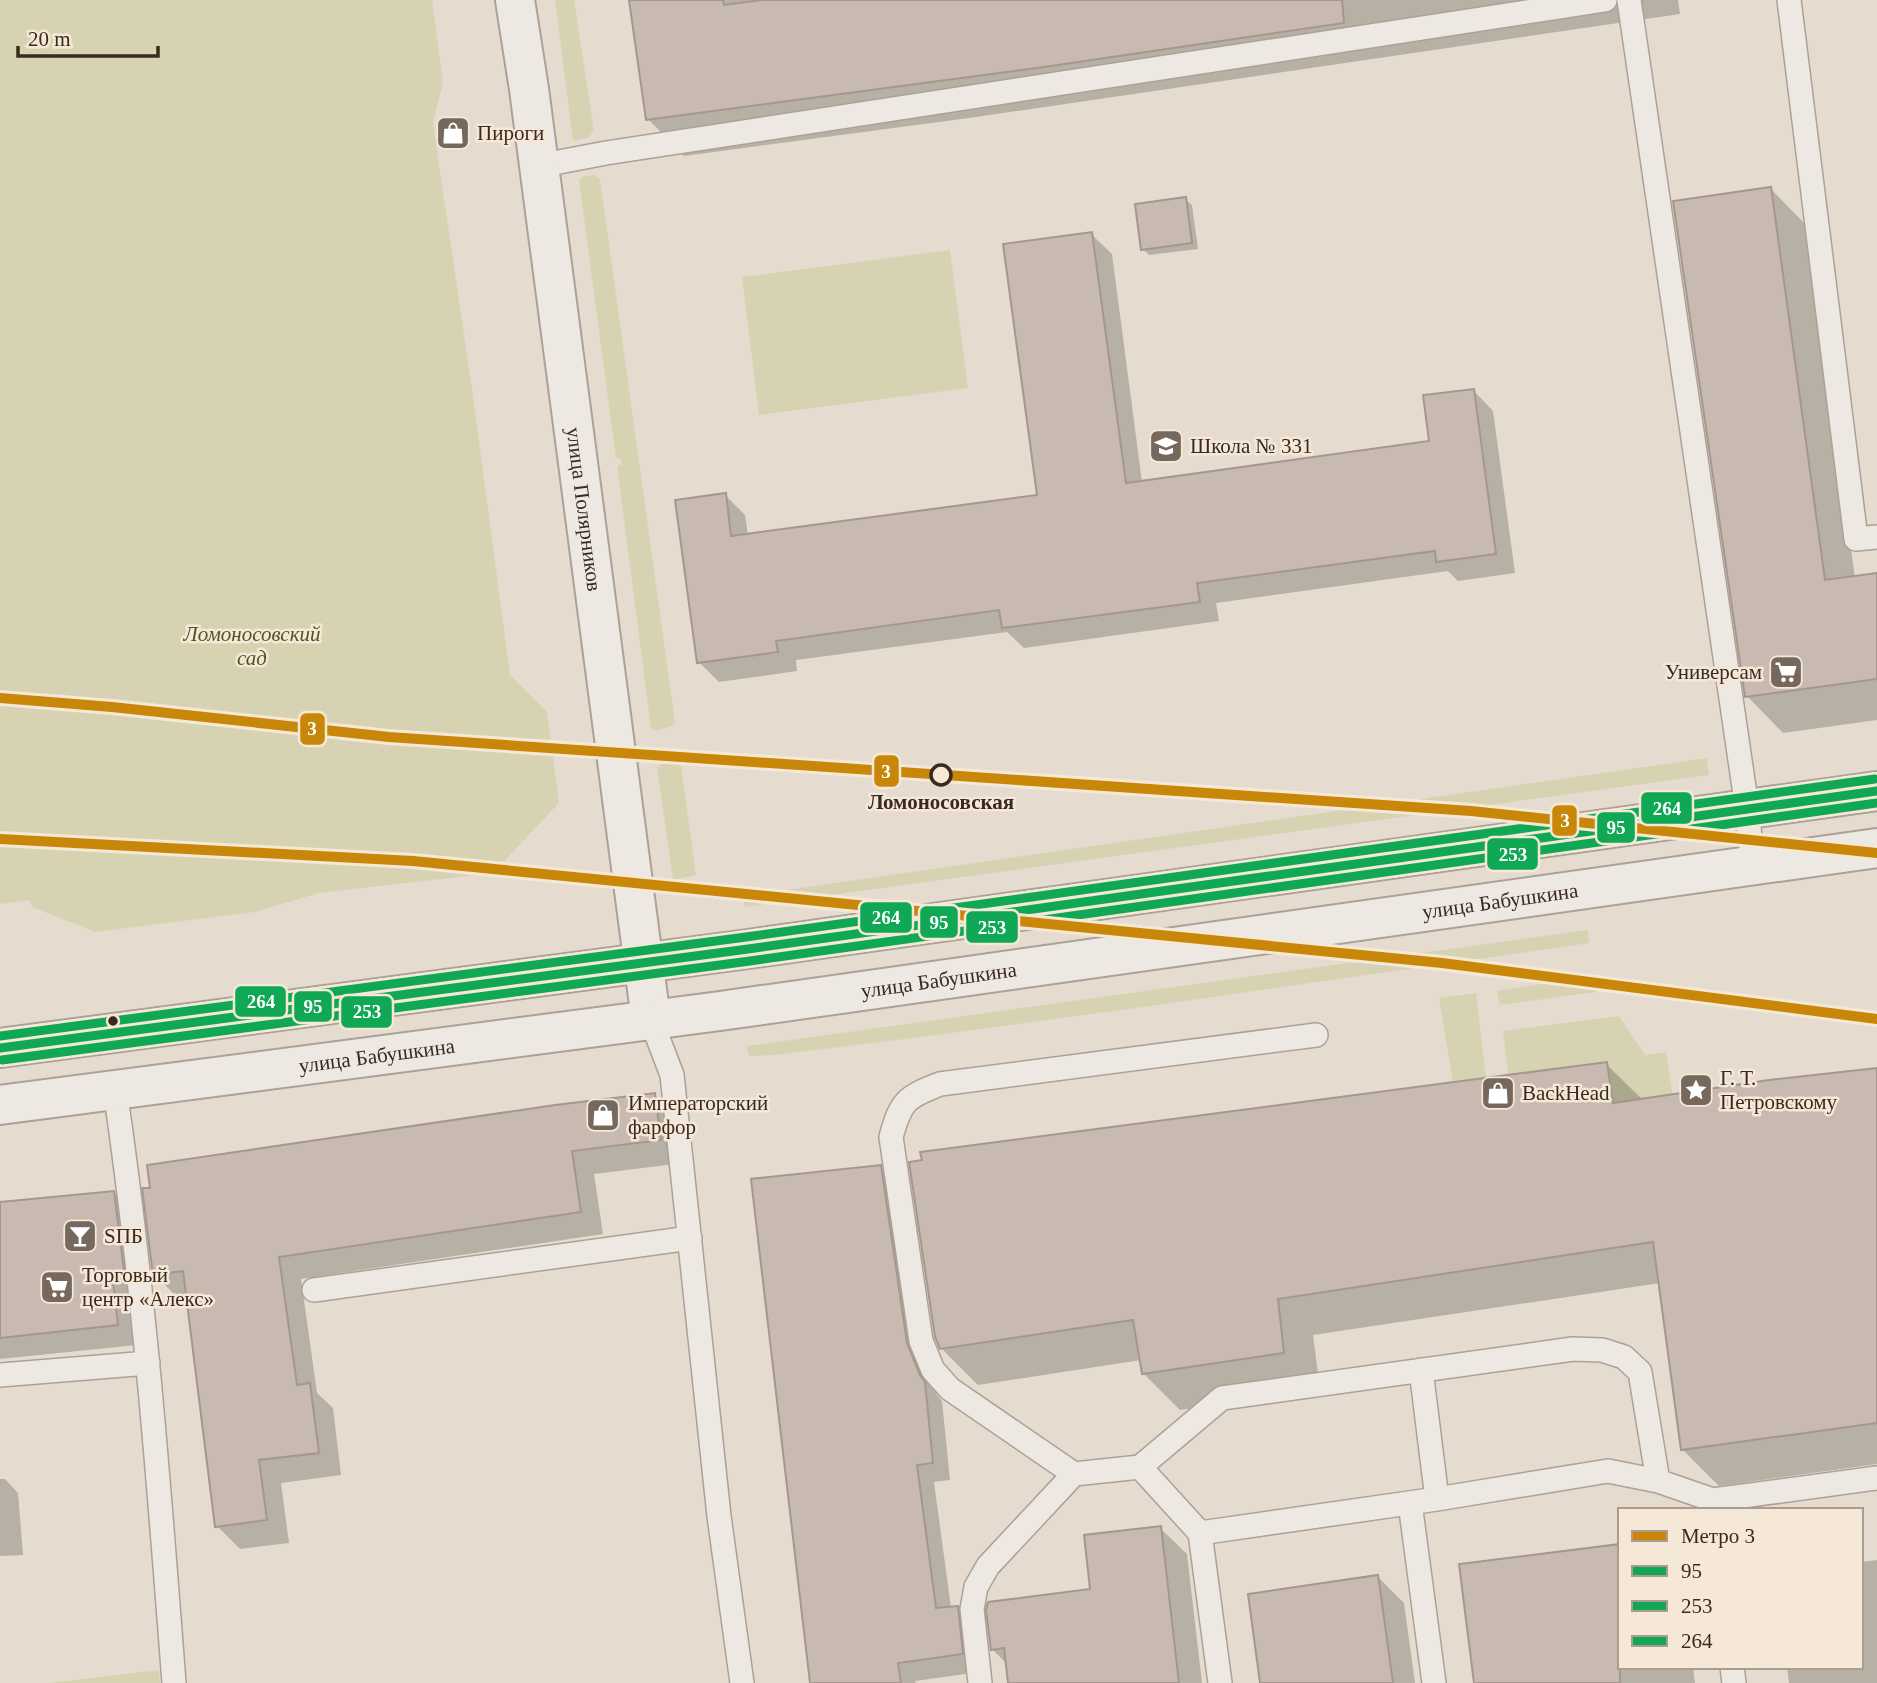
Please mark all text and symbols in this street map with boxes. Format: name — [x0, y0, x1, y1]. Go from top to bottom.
scale bar — [18, 14, 158, 58]
text: 20 m — [28, 27, 71, 51]
shop icon: Пироги — [434, 114, 472, 152]
place label: Пироги — [477, 121, 544, 145]
street label: улица Полярников — [561, 426, 607, 593]
school or university icon: Школа № 331 — [1147, 427, 1185, 465]
place label: Школа № 331 — [1190, 434, 1312, 458]
park label: Ломоносовский сад — [182, 622, 321, 670]
supermarket icon: Универсам — [1767, 653, 1805, 691]
place label: Универсам — [1665, 660, 1762, 684]
line badge: 3 — [299, 712, 326, 746]
text: 3 — [307, 718, 317, 739]
line badge: 3 — [873, 754, 900, 788]
text: 3 — [881, 761, 891, 782]
marker: Ломоносовская — [930, 764, 952, 786]
place label: Ломоносовская — [868, 790, 1014, 814]
line badge: 264 — [1640, 791, 1693, 825]
text: 264 — [1653, 798, 1682, 819]
line badge: 3 — [1551, 804, 1578, 837]
text: 3 — [1560, 810, 1570, 831]
line badge: 95 — [1596, 811, 1636, 844]
text: 95 — [1607, 817, 1626, 838]
line badge: 253 — [1486, 837, 1539, 871]
text: 253 — [1499, 844, 1527, 865]
street label: улица Бабушкина — [1421, 878, 1580, 924]
line badge: 264 — [859, 901, 913, 934]
line badge: 95 — [919, 905, 959, 939]
text: 264 — [872, 907, 901, 928]
line badge: 253 — [965, 910, 1019, 944]
text: 95 — [930, 912, 949, 933]
text: 253 — [978, 917, 1006, 938]
street label: улица Бабушкина — [859, 957, 1019, 1003]
line badge: 264 — [234, 985, 287, 1018]
line badge: 95 — [293, 990, 333, 1023]
text: 264 — [247, 991, 276, 1012]
line badge: 253 — [340, 995, 393, 1029]
text: 95 — [304, 996, 323, 1017]
text: 253 — [353, 1001, 381, 1022]
unlabelled marker — [106, 1014, 120, 1028]
street label: улица Бабушкина — [297, 1034, 457, 1078]
place label: Г. Т. Петровскому — [1720, 1066, 1838, 1114]
place icon: Г. Т. Петровскому — [1677, 1071, 1715, 1109]
shop icon: BackHead — [1479, 1074, 1517, 1112]
place label: BackHead — [1522, 1081, 1610, 1105]
place label: Императорский фарфор — [628, 1091, 768, 1139]
shop icon: Императорский фарфор — [584, 1096, 622, 1134]
bar icon: SПБ — [61, 1217, 99, 1255]
place label: SПБ — [104, 1224, 143, 1248]
place label: Торговый центр «Алекс» — [82, 1263, 214, 1311]
supermarket icon: Торговый центр «Алекс» — [38, 1268, 76, 1306]
legend — [1618, 1508, 1863, 1669]
text: Метро 3 — [1681, 1524, 1755, 1548]
text: 95 — [1681, 1559, 1702, 1583]
text: 253 — [1681, 1594, 1713, 1618]
text: 264 — [1681, 1629, 1713, 1653]

